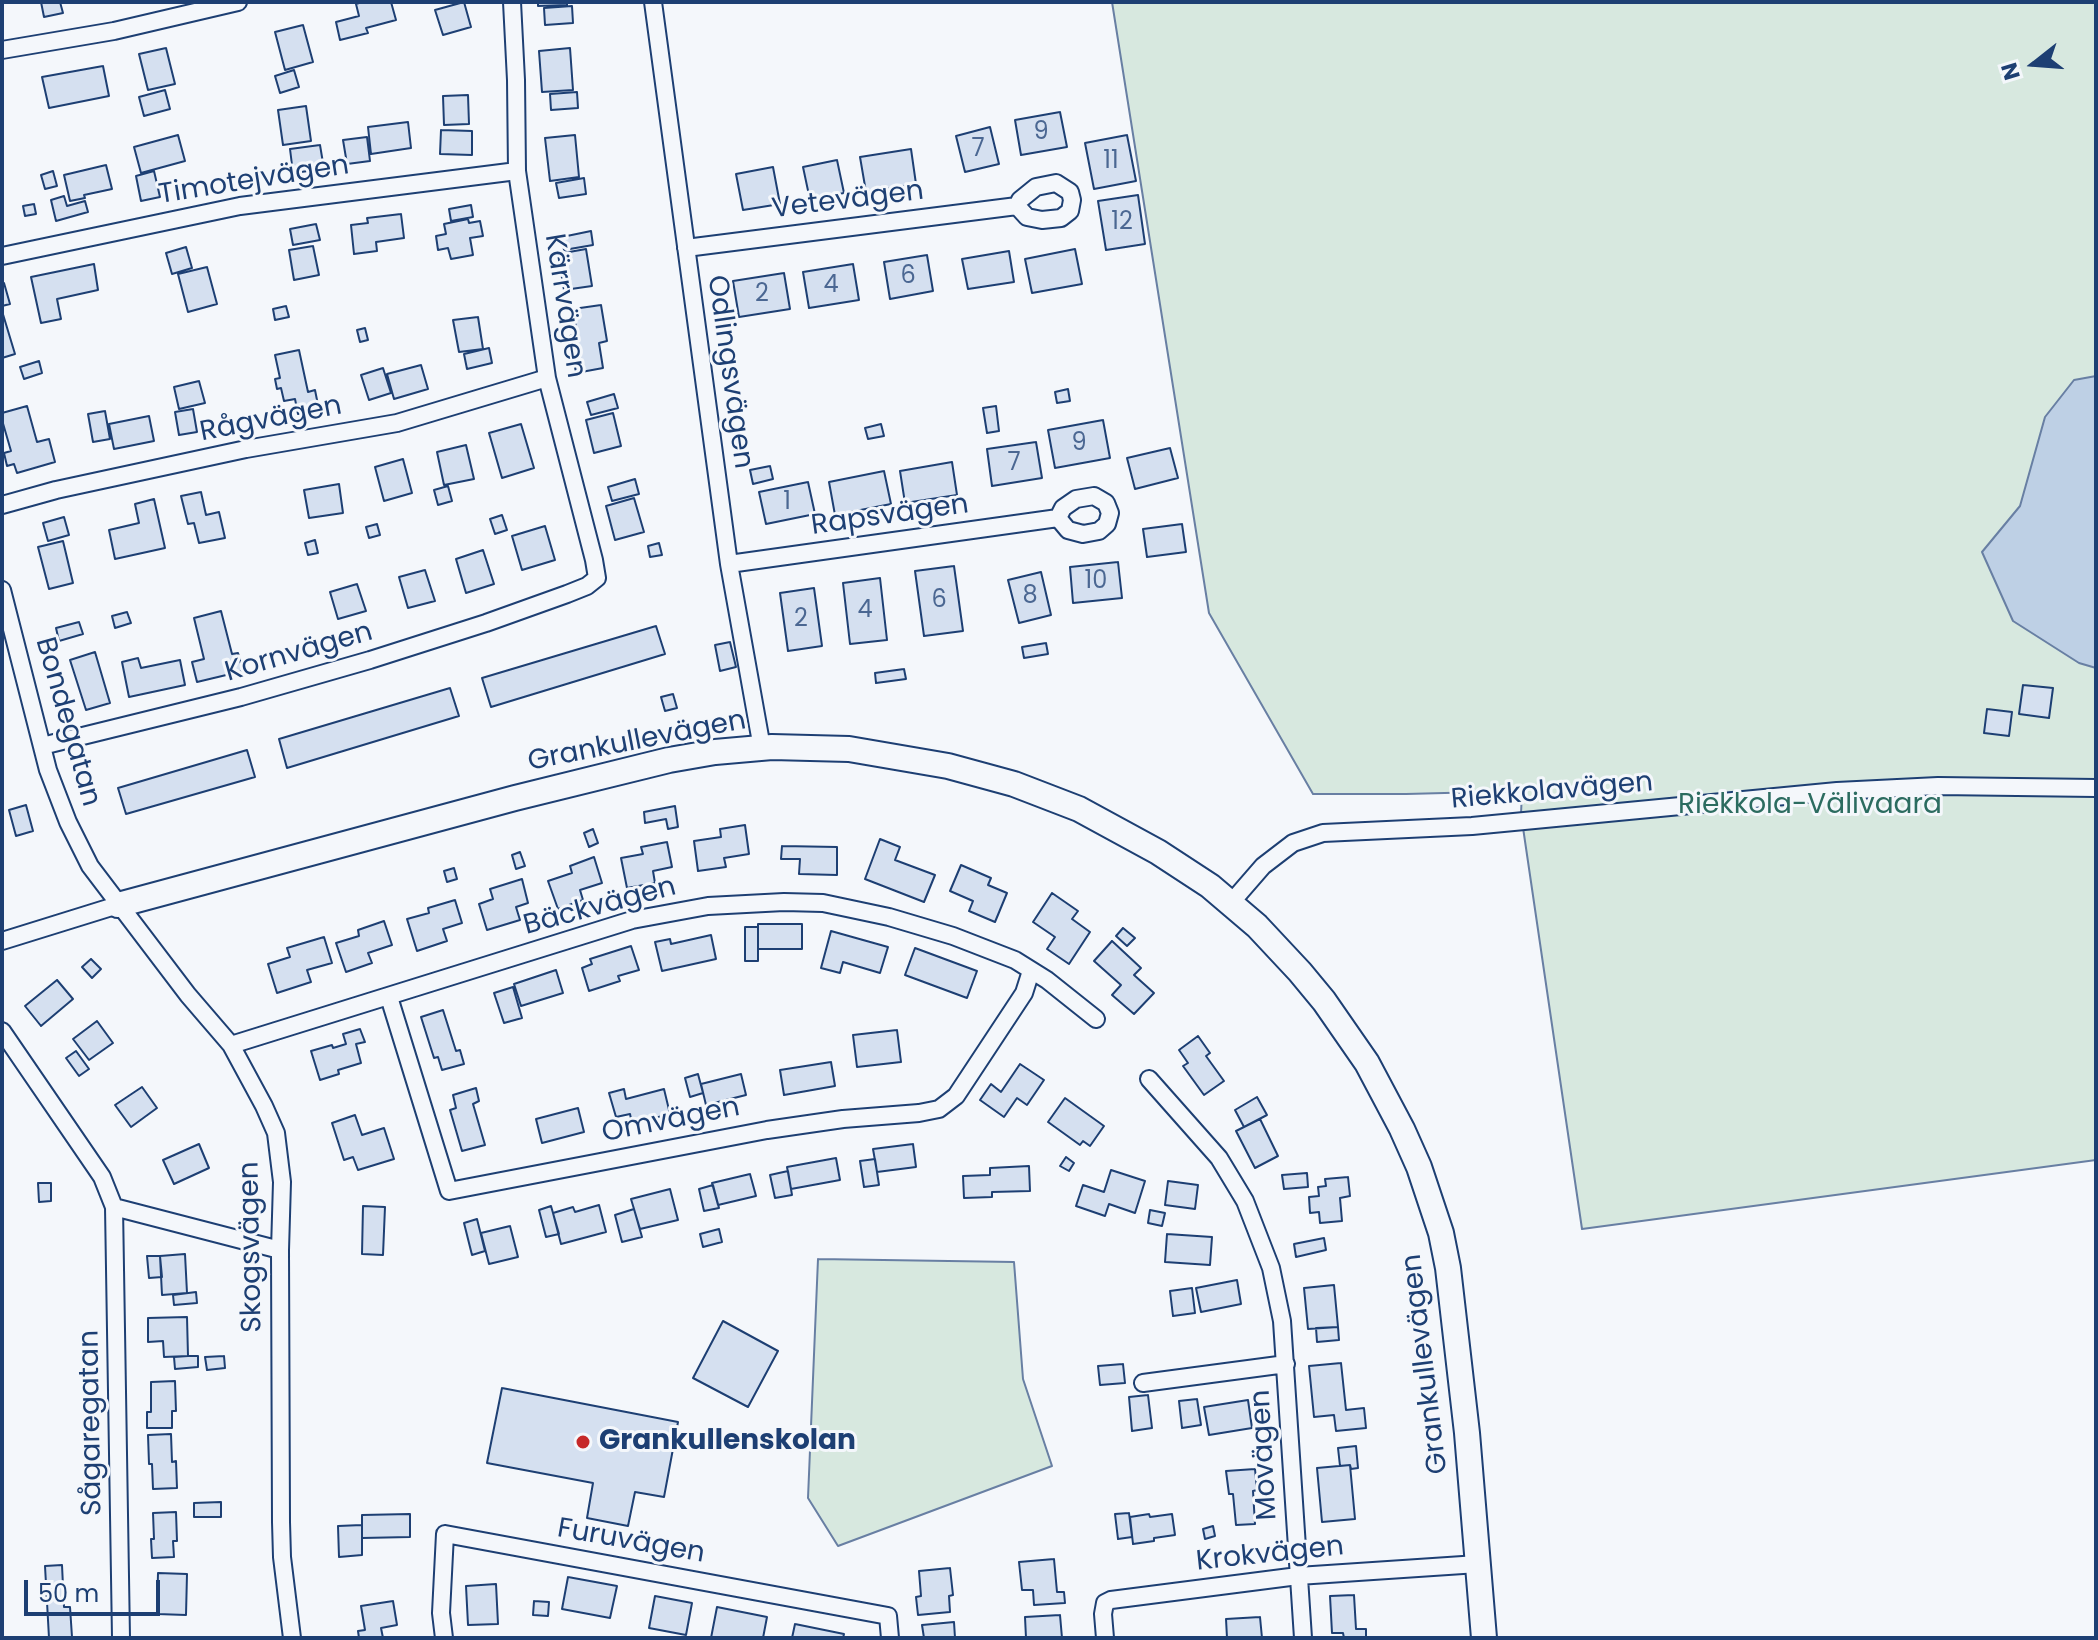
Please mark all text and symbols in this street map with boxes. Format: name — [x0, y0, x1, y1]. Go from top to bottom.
north arrow — [1994, 24, 2074, 104]
text: N — [1993, 59, 2028, 84]
house number: 9 — [1033, 119, 1049, 147]
house number: 7 — [971, 136, 985, 164]
house number: 11 — [1103, 148, 1119, 176]
street label: Timotejvägen — [156, 149, 352, 213]
street label: Vetevägen — [770, 175, 926, 227]
house number: 12 — [1111, 209, 1133, 237]
street label: Kärrvägen — [536, 232, 592, 380]
house number: 6 — [900, 263, 916, 291]
house number: 4 — [823, 272, 839, 300]
street label: Odlingsvägen — [699, 273, 759, 471]
house number: 2 — [755, 281, 769, 309]
street label: Rågvägen — [197, 390, 345, 450]
house number: 9 — [1071, 430, 1087, 458]
house number: 7 — [1007, 450, 1021, 478]
street label: Rapsvägen — [809, 488, 971, 544]
house number: 1 — [783, 489, 791, 517]
house number: 10 — [1085, 568, 1107, 596]
house number: 8 — [1022, 583, 1038, 611]
house number: 6 — [931, 587, 947, 615]
house number: 4 — [857, 597, 873, 625]
house number: 2 — [794, 606, 808, 634]
street label: Kornvägen — [221, 616, 377, 690]
street label: Bondegatan — [27, 634, 107, 810]
street label: Grankullevägen — [525, 704, 749, 780]
street label: Riekkolavägen — [1450, 766, 1654, 818]
park label: Riekkola-Välivaara — [1678, 789, 1942, 823]
street label: Bäckvägen — [520, 871, 680, 943]
street label: Omvägen — [599, 1091, 743, 1151]
street label: Skogsvägen — [234, 1161, 270, 1333]
street label: Grankullevägen — [1396, 1252, 1456, 1476]
street label: Sågaregatan — [74, 1330, 110, 1516]
street label: Movägen — [1245, 1389, 1285, 1521]
place label: Grankullenskolan — [599, 1425, 856, 1459]
marker: Grankullenskolan — [574, 1433, 592, 1451]
street label: Furuvägen — [555, 1512, 707, 1572]
street label: Krokvägen — [1194, 1531, 1346, 1579]
scale bar — [28, 1564, 164, 1614]
text: 50 m — [38, 1577, 99, 1610]

